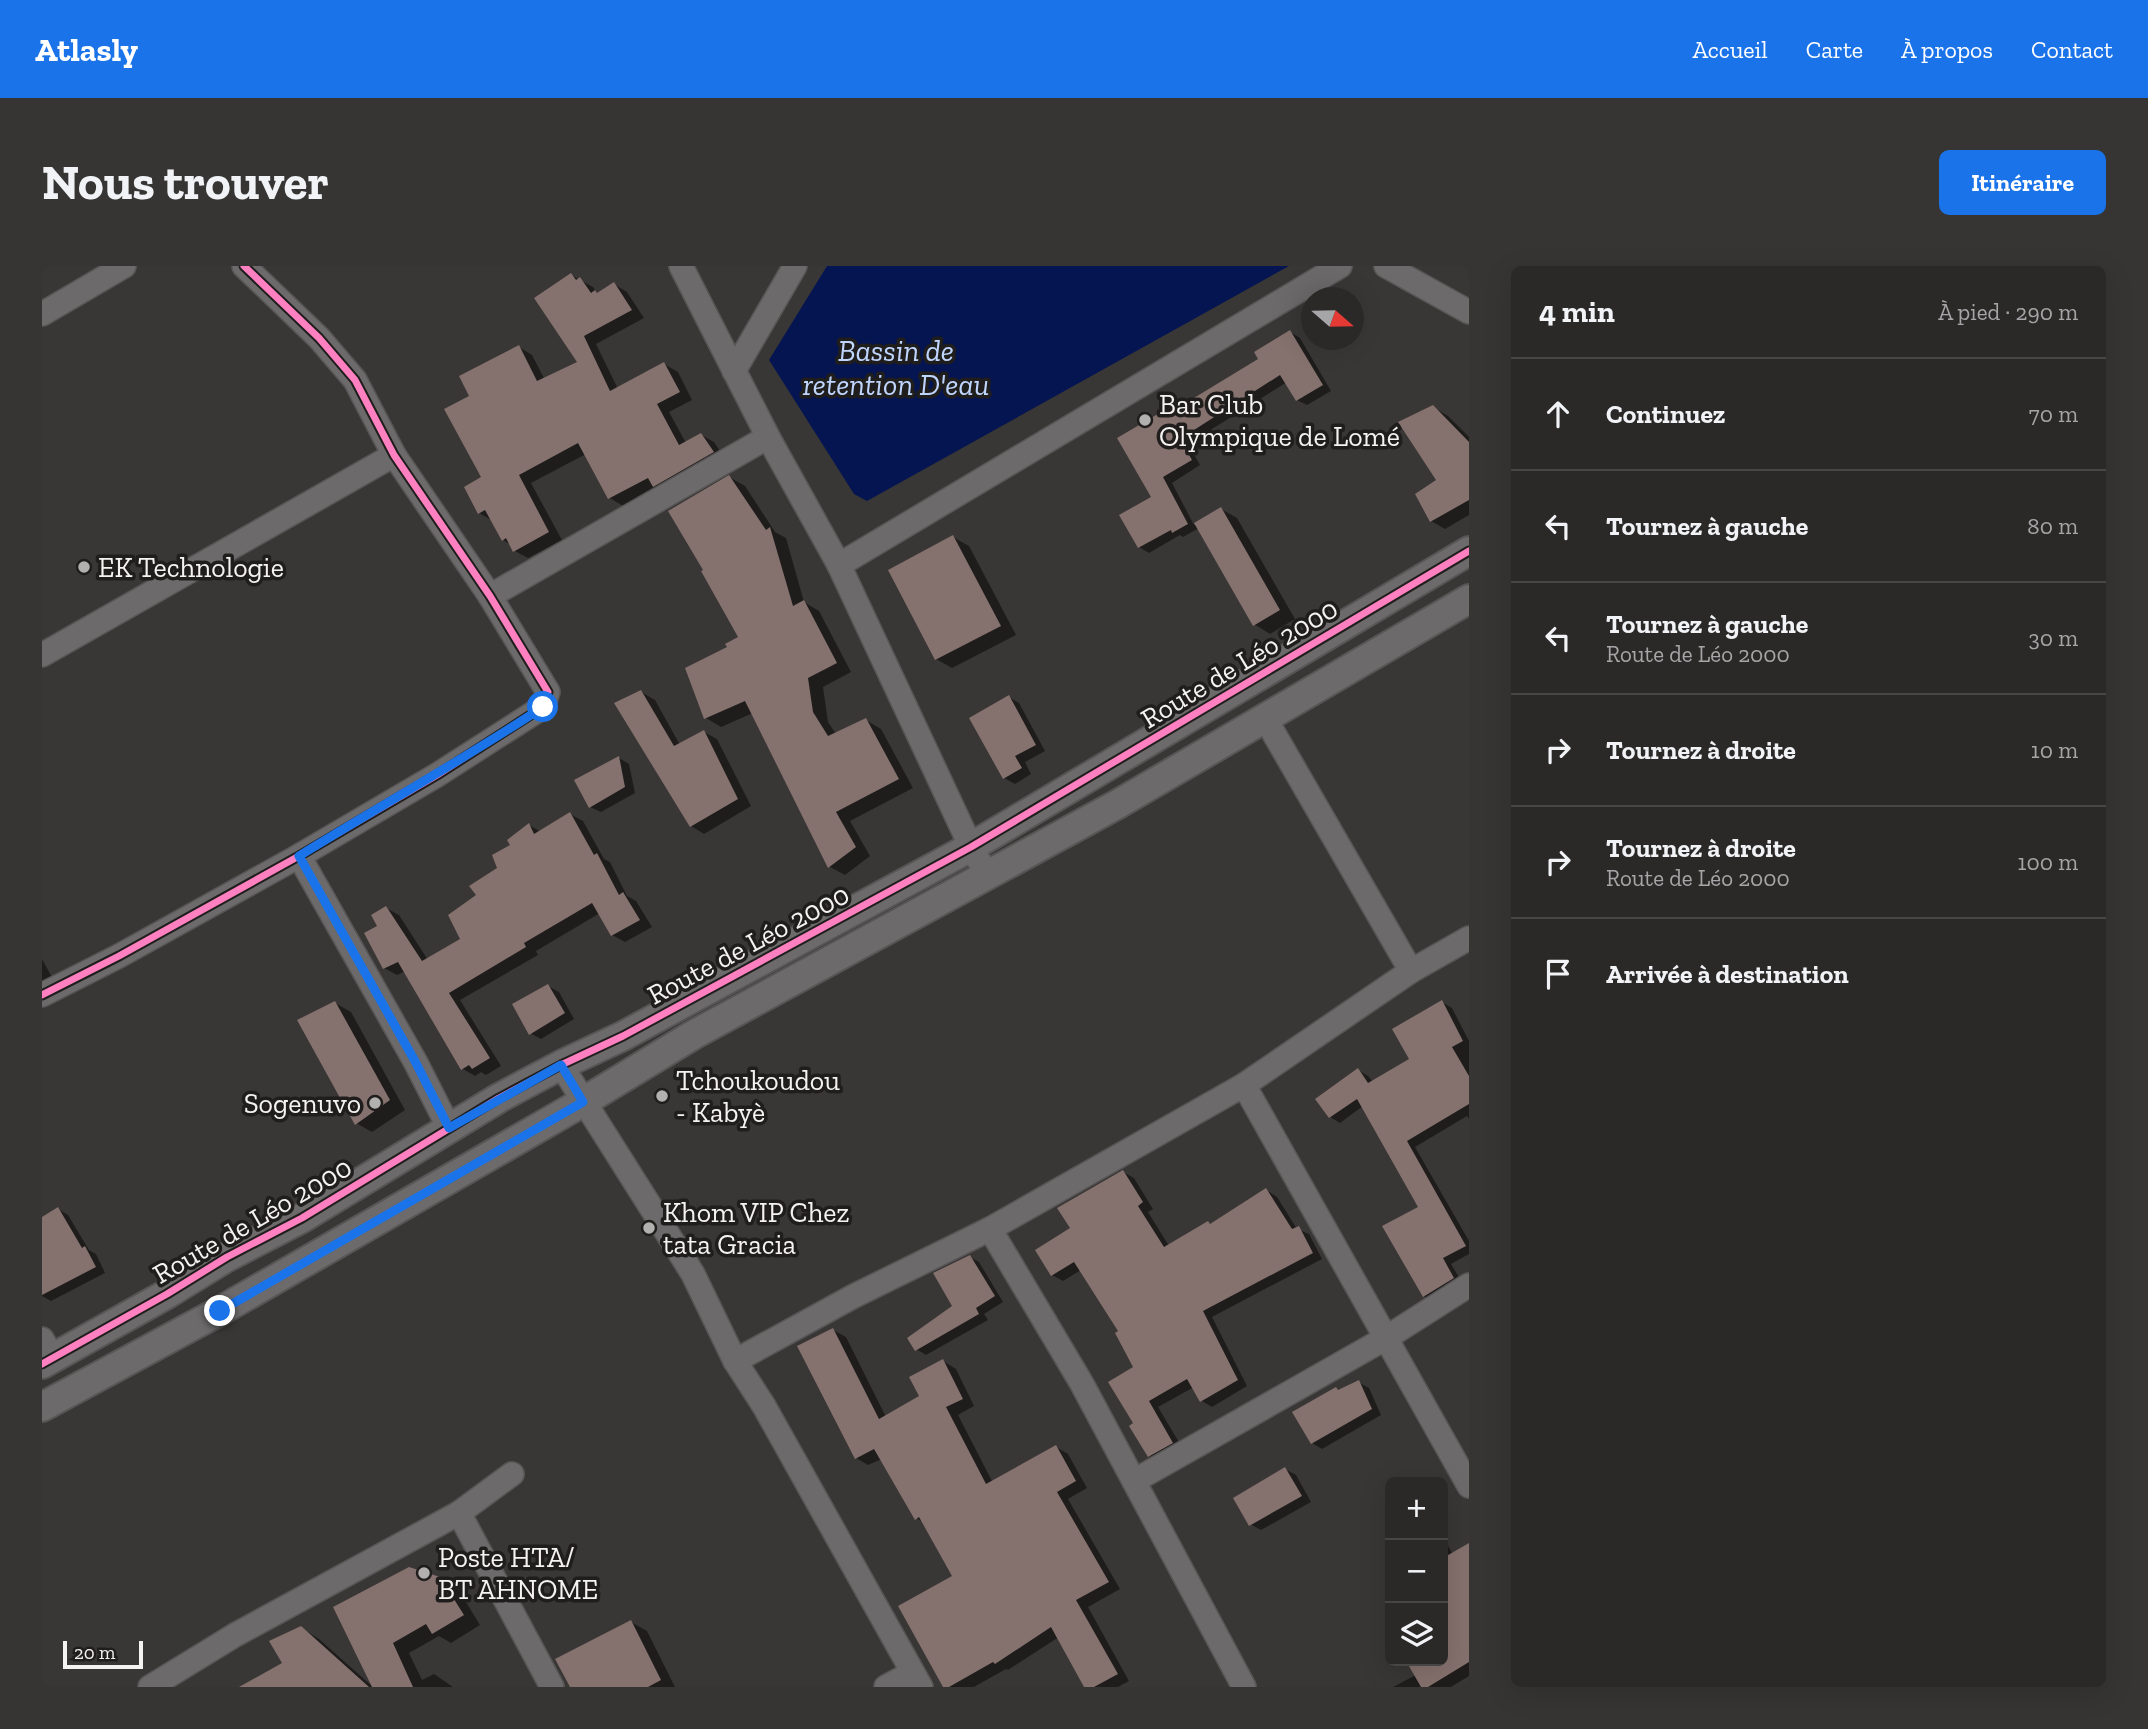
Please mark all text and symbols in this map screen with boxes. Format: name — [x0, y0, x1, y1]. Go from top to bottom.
text: Atlasly — [35, 30, 138, 69]
text: Accueil — [1692, 35, 1768, 64]
text: Carte — [1806, 35, 1863, 64]
text: À propos — [1901, 35, 1993, 64]
text: Contact — [2031, 35, 2113, 64]
button: Itinéraire — [1939, 150, 2106, 215]
text: Nous trouver — [42, 153, 329, 212]
north arrow — [1301, 287, 1364, 350]
text: 4 min — [1539, 294, 1615, 330]
text: À pied · 290 m — [1938, 298, 2078, 326]
water label: Bassin de retention D'eau — [802, 333, 989, 403]
place label: Bar Club Olympique de Lomé — [1159, 388, 1400, 453]
icon: ahead — [1539, 395, 1577, 433]
text: Continuez — [1606, 398, 1725, 430]
text: 70 m — [2029, 400, 2078, 428]
marker: Bar Club Olympique de Lomé — [1137, 412, 1153, 428]
icon: left — [1539, 507, 1577, 545]
text: Tournez à gauche — [1606, 510, 1808, 542]
text: 80 m — [2027, 512, 2078, 540]
place label: EK Technologie — [98, 551, 284, 584]
marker: EK Technologie — [76, 559, 92, 575]
street label: Route de Léo 2000 — [1135, 592, 1344, 735]
text: Tournez à gauche — [1606, 608, 1808, 640]
icon: left — [1539, 619, 1577, 657]
text: 30 m — [2028, 624, 2078, 652]
text: Route de Léo 2000 — [1606, 640, 1790, 668]
route start — [527, 691, 558, 722]
icon: right — [1539, 731, 1577, 769]
text: Tournez à droite — [1606, 734, 1796, 766]
text: 10 m — [2031, 736, 2078, 764]
text: Tournez à droite — [1606, 832, 1796, 864]
icon: right — [1539, 843, 1577, 881]
text: 100 m — [2018, 848, 2078, 876]
text: Route de Léo 2000 — [1606, 864, 1790, 892]
street label: Route de Léo 2000 — [642, 877, 855, 1012]
icon: arrive — [1539, 955, 1577, 993]
text: Arrivée à destination — [1606, 958, 1849, 990]
place label: Tchoukoudou - Kabyè — [676, 1064, 840, 1129]
place label: Sogenuvo — [244, 1087, 361, 1120]
marker: Tchoukoudou - Kabyè — [654, 1088, 670, 1104]
marker: Sogenuvo — [367, 1095, 383, 1111]
street label: Route de Léo 2000 — [147, 1150, 357, 1291]
place label: Khom VIP Chez tata Gracia — [663, 1196, 849, 1261]
marker: Khom VIP Chez tata Gracia — [641, 1220, 657, 1236]
route end — [204, 1295, 235, 1326]
map controls — [1385, 1477, 1448, 1666]
button: + — [1385, 1477, 1448, 1540]
button: − — [1385, 1540, 1448, 1603]
place label: Poste HTA/ BT AHNOME — [438, 1541, 598, 1606]
marker: Poste HTA/ BT AHNOME — [416, 1565, 432, 1581]
button: layers — [1385, 1603, 1448, 1666]
scale bar — [63, 1638, 144, 1670]
text: 20 m — [74, 1641, 115, 1664]

